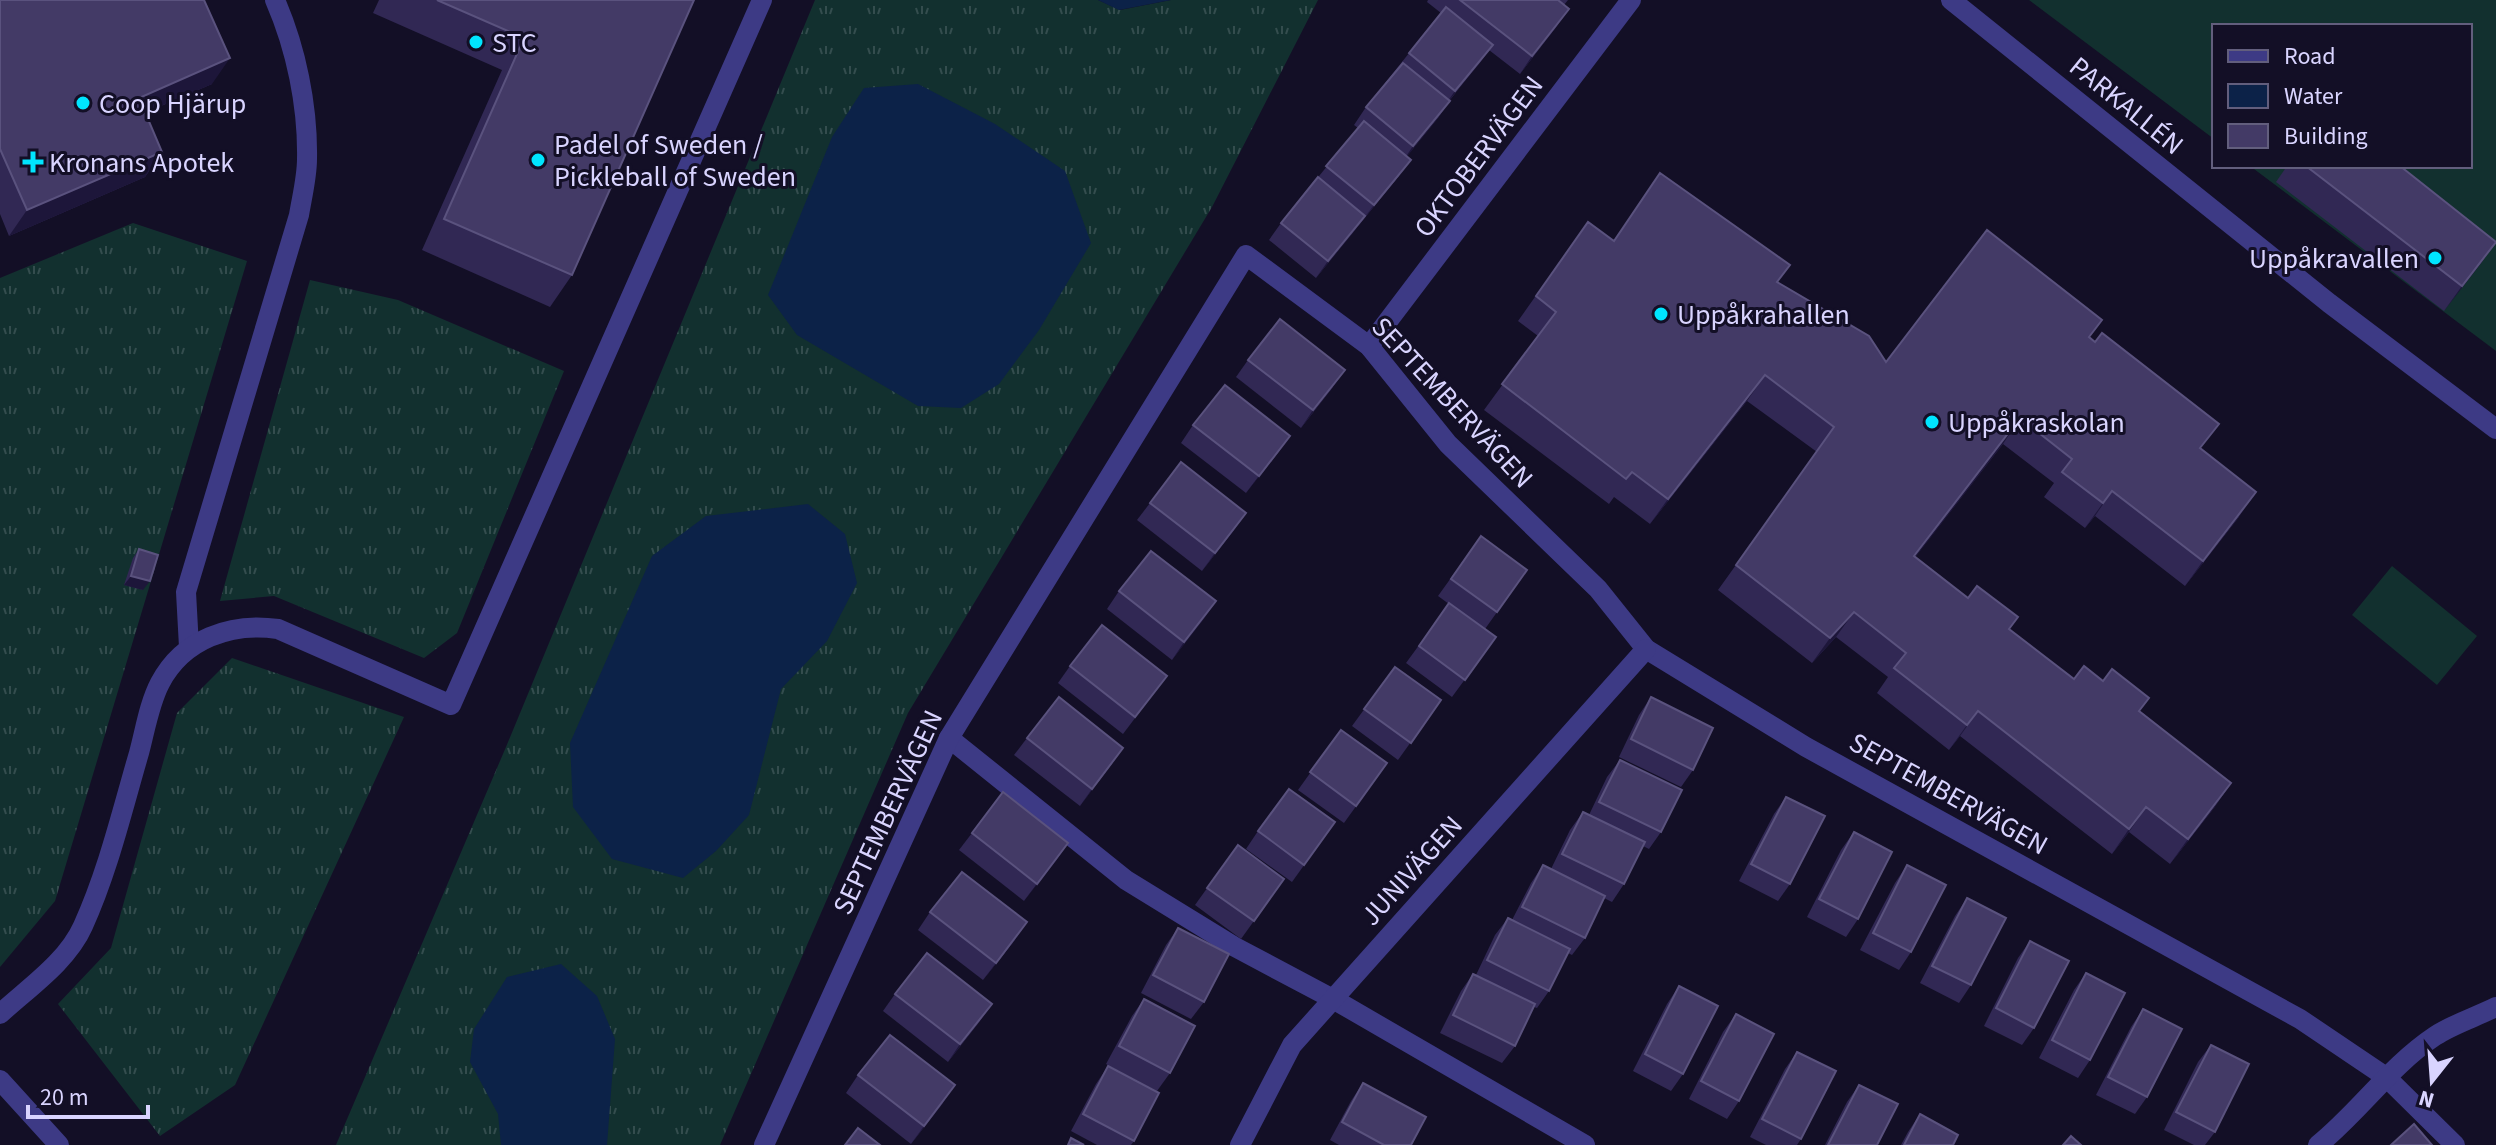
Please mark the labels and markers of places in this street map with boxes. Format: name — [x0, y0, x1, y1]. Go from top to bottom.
place label: STC — [492, 23, 537, 63]
marker: STC — [467, 33, 485, 51]
place label: Coop Hjärup — [99, 84, 246, 124]
marker: Coop Hjärup — [74, 94, 92, 112]
place label: Padel of Sweden / Pickleball of Sweden — [554, 125, 796, 197]
place label: Kronans Apotek — [49, 143, 234, 183]
marker: Padel of Sweden / Pickleball of Sweden — [529, 151, 547, 169]
marker: Kronans Apotek — [24, 153, 42, 171]
place label: Uppåkravallen — [2249, 239, 2419, 279]
marker: Uppåkravallen — [2426, 249, 2444, 267]
place label: Uppåkrahallen — [1677, 295, 1850, 335]
marker: Uppåkrahallen — [1652, 305, 1670, 323]
place label: Uppåkraskolan — [1948, 403, 2125, 443]
marker: Uppåkraskolan — [1923, 413, 1941, 431]

